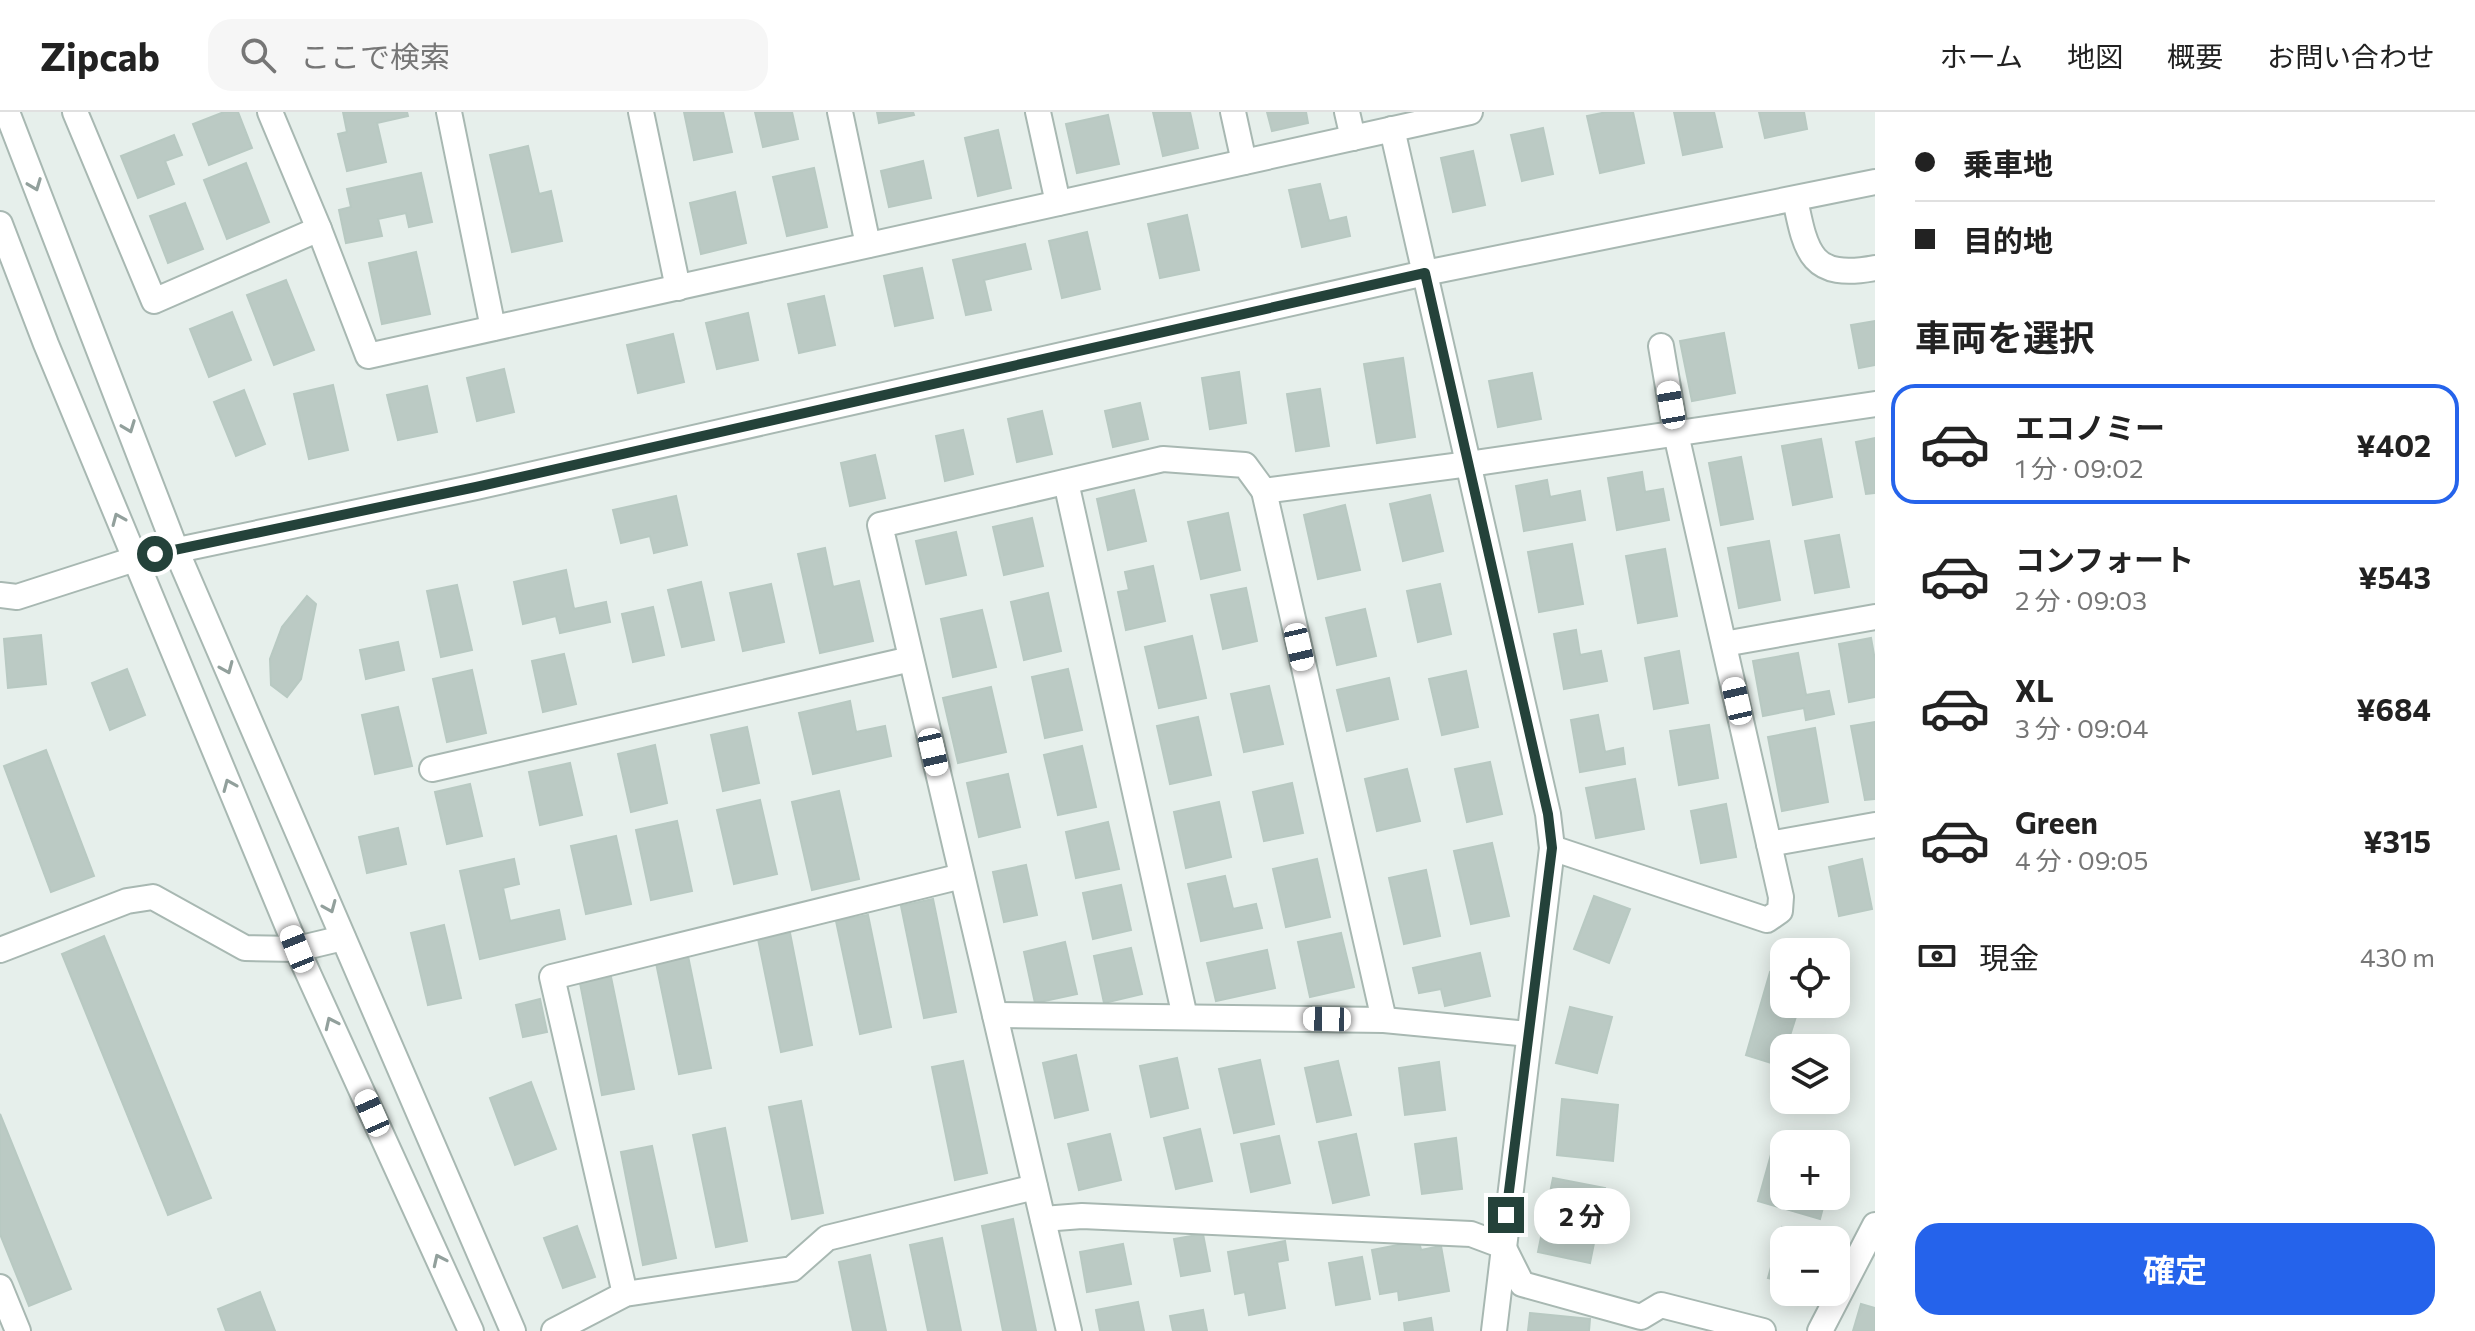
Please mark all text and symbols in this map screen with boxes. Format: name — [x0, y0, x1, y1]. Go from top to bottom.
search box — [208, 19, 768, 91]
text: Zipcab — [40, 32, 160, 79]
icon: search — [236, 33, 280, 77]
text: ここで検索 — [300, 37, 450, 74]
text: ホーム — [1940, 39, 2023, 73]
text: 地図 — [2067, 39, 2123, 73]
text: 概要 — [2167, 39, 2223, 73]
text: お問い合わせ — [2267, 39, 2435, 73]
text: 乗車地 — [1963, 144, 2053, 181]
one-way arrow — [25, 177, 42, 191]
text: 目的地 — [1963, 221, 2053, 258]
text: 車両を選択 — [1915, 314, 2095, 358]
car — [1655, 379, 1687, 431]
icon: car — [1919, 408, 1991, 480]
text: エコノミー — [2015, 408, 2165, 445]
one-way arrow — [119, 419, 136, 433]
text: ¥402 — [2356, 426, 2431, 463]
text: 1 分 · 09:02 — [2015, 452, 2143, 483]
one-way arrow — [111, 513, 128, 527]
route start — [137, 536, 173, 572]
icon: car — [1919, 540, 1991, 612]
text: コンフォート — [2015, 540, 2194, 577]
text: ¥543 — [2358, 558, 2431, 595]
text: 2 分 · 09:03 — [2015, 584, 2147, 615]
car — [1282, 621, 1316, 673]
one-way arrow — [217, 660, 233, 674]
text: XL — [2015, 671, 2054, 708]
icon: car — [1919, 672, 1991, 744]
car — [1720, 675, 1754, 727]
text: ¥684 — [2356, 690, 2431, 727]
text: 3 分 · 09:04 — [2015, 712, 2148, 743]
car — [916, 726, 950, 778]
one-way arrow — [222, 778, 238, 793]
text: Green — [2015, 803, 2098, 840]
icon: car — [1919, 804, 1991, 876]
text: ¥315 — [2363, 822, 2431, 859]
text: 4 分 · 09:05 — [2015, 844, 2148, 875]
one-way arrow — [320, 899, 336, 913]
car — [277, 922, 317, 976]
icon: cash — [1915, 934, 1959, 978]
map controls — [1770, 938, 1850, 1306]
button: locate — [1770, 938, 1850, 1018]
text: 現金 — [1979, 938, 2039, 975]
text: 430 m — [2360, 941, 2435, 972]
car — [1303, 1007, 1351, 1031]
one-way arrow — [325, 1017, 341, 1032]
button: layers — [1770, 1034, 1850, 1114]
car — [351, 1086, 393, 1140]
button: + — [1770, 1130, 1850, 1210]
callout: 2 分 — [1534, 1187, 1630, 1243]
route end — [1488, 1197, 1524, 1233]
text: 2 分 — [1559, 1200, 1605, 1231]
button: 確定 — [1915, 1223, 2435, 1315]
button: − — [1770, 1226, 1850, 1306]
one-way arrow — [433, 1254, 449, 1268]

